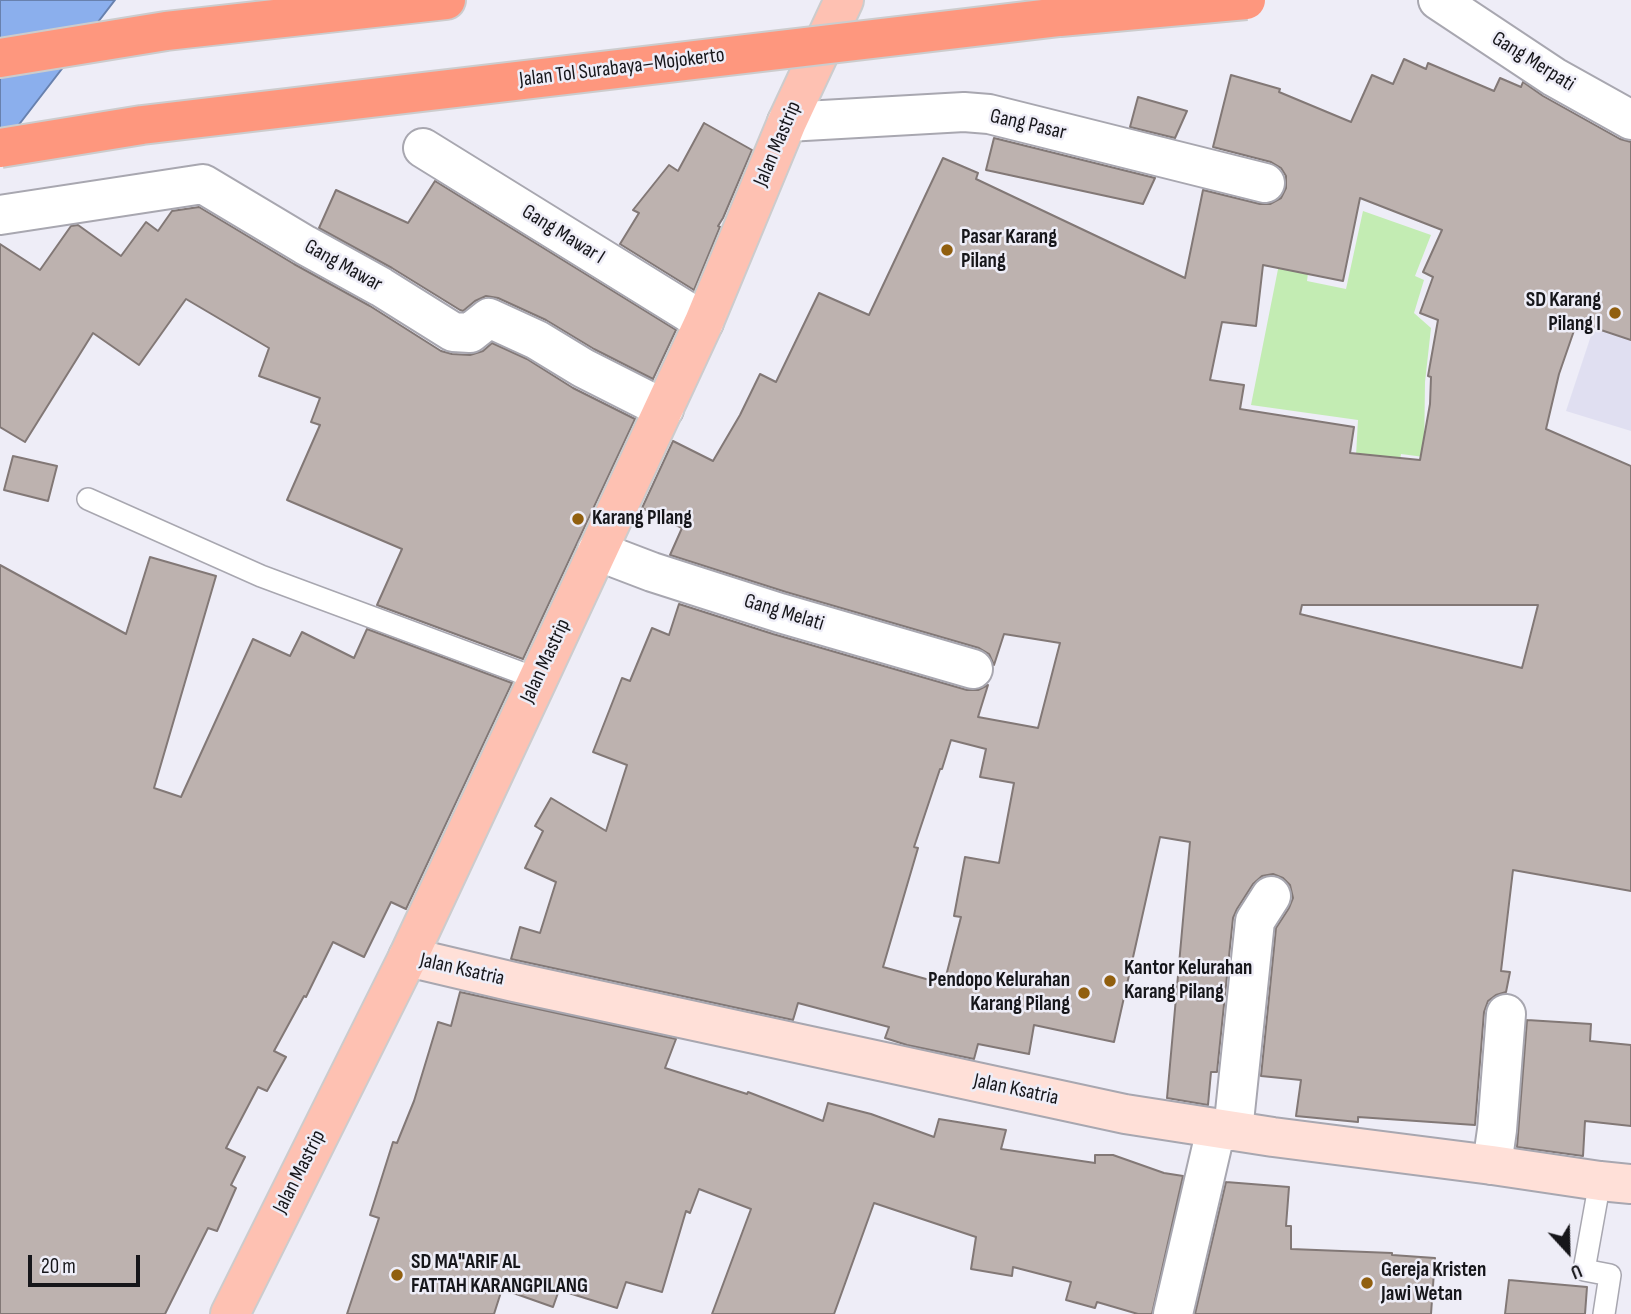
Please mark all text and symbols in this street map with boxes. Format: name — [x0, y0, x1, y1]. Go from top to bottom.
street label: Gang Merpati — [1487, 27, 1579, 97]
street label: Jalan Tol Surabaya–Mojokerto — [518, 43, 726, 93]
street label: Jalan Mastrip — [749, 98, 807, 190]
street label: Gang Pasar — [987, 104, 1069, 146]
street label: Gang Mawar I — [517, 200, 609, 270]
place label: Pasar Karang Pilang — [961, 225, 1057, 275]
street label: Gang Mawar — [300, 234, 386, 298]
marker: Pasar Karang Pilang — [939, 242, 955, 258]
place label: SD Karang Pilang I — [1526, 288, 1601, 338]
marker: SD Karang Pilang I — [1607, 305, 1623, 321]
place label: Karang PIlang — [592, 506, 692, 532]
marker: Karang PIlang — [570, 511, 586, 527]
street label: Gang Melati — [741, 589, 827, 637]
street label: Jalan Mastrip — [516, 615, 576, 707]
street label: Jalan Ksatria — [417, 948, 507, 992]
place label: Kantor Kelurahan Karang Pilang — [1124, 956, 1252, 1006]
place label: Pendopo Kelurahan Karang Pilang — [928, 968, 1070, 1018]
marker: Kantor Kelurahan Karang Pilang — [1102, 973, 1118, 989]
marker: Pendopo Kelurahan Karang Pilang — [1076, 985, 1092, 1001]
street label: Jalan Ksatria — [971, 1069, 1061, 1111]
street label: Jalan Mastrip — [268, 1126, 332, 1218]
north arrow — [1533, 1216, 1603, 1286]
scale bar — [32, 1240, 144, 1284]
place label: SD MA"ARIF AL FATTAH KARANGPILANG — [411, 1250, 588, 1300]
text: 20 m — [41, 1254, 76, 1279]
place label: Gereja Kristen Jawi Wetan — [1381, 1258, 1486, 1308]
text: U — [1567, 1258, 1585, 1283]
marker: SD MA"ARIF AL FATTAH KARANGPILANG — [389, 1267, 405, 1283]
marker: Gereja Kristen Jawi Wetan — [1359, 1275, 1375, 1291]

